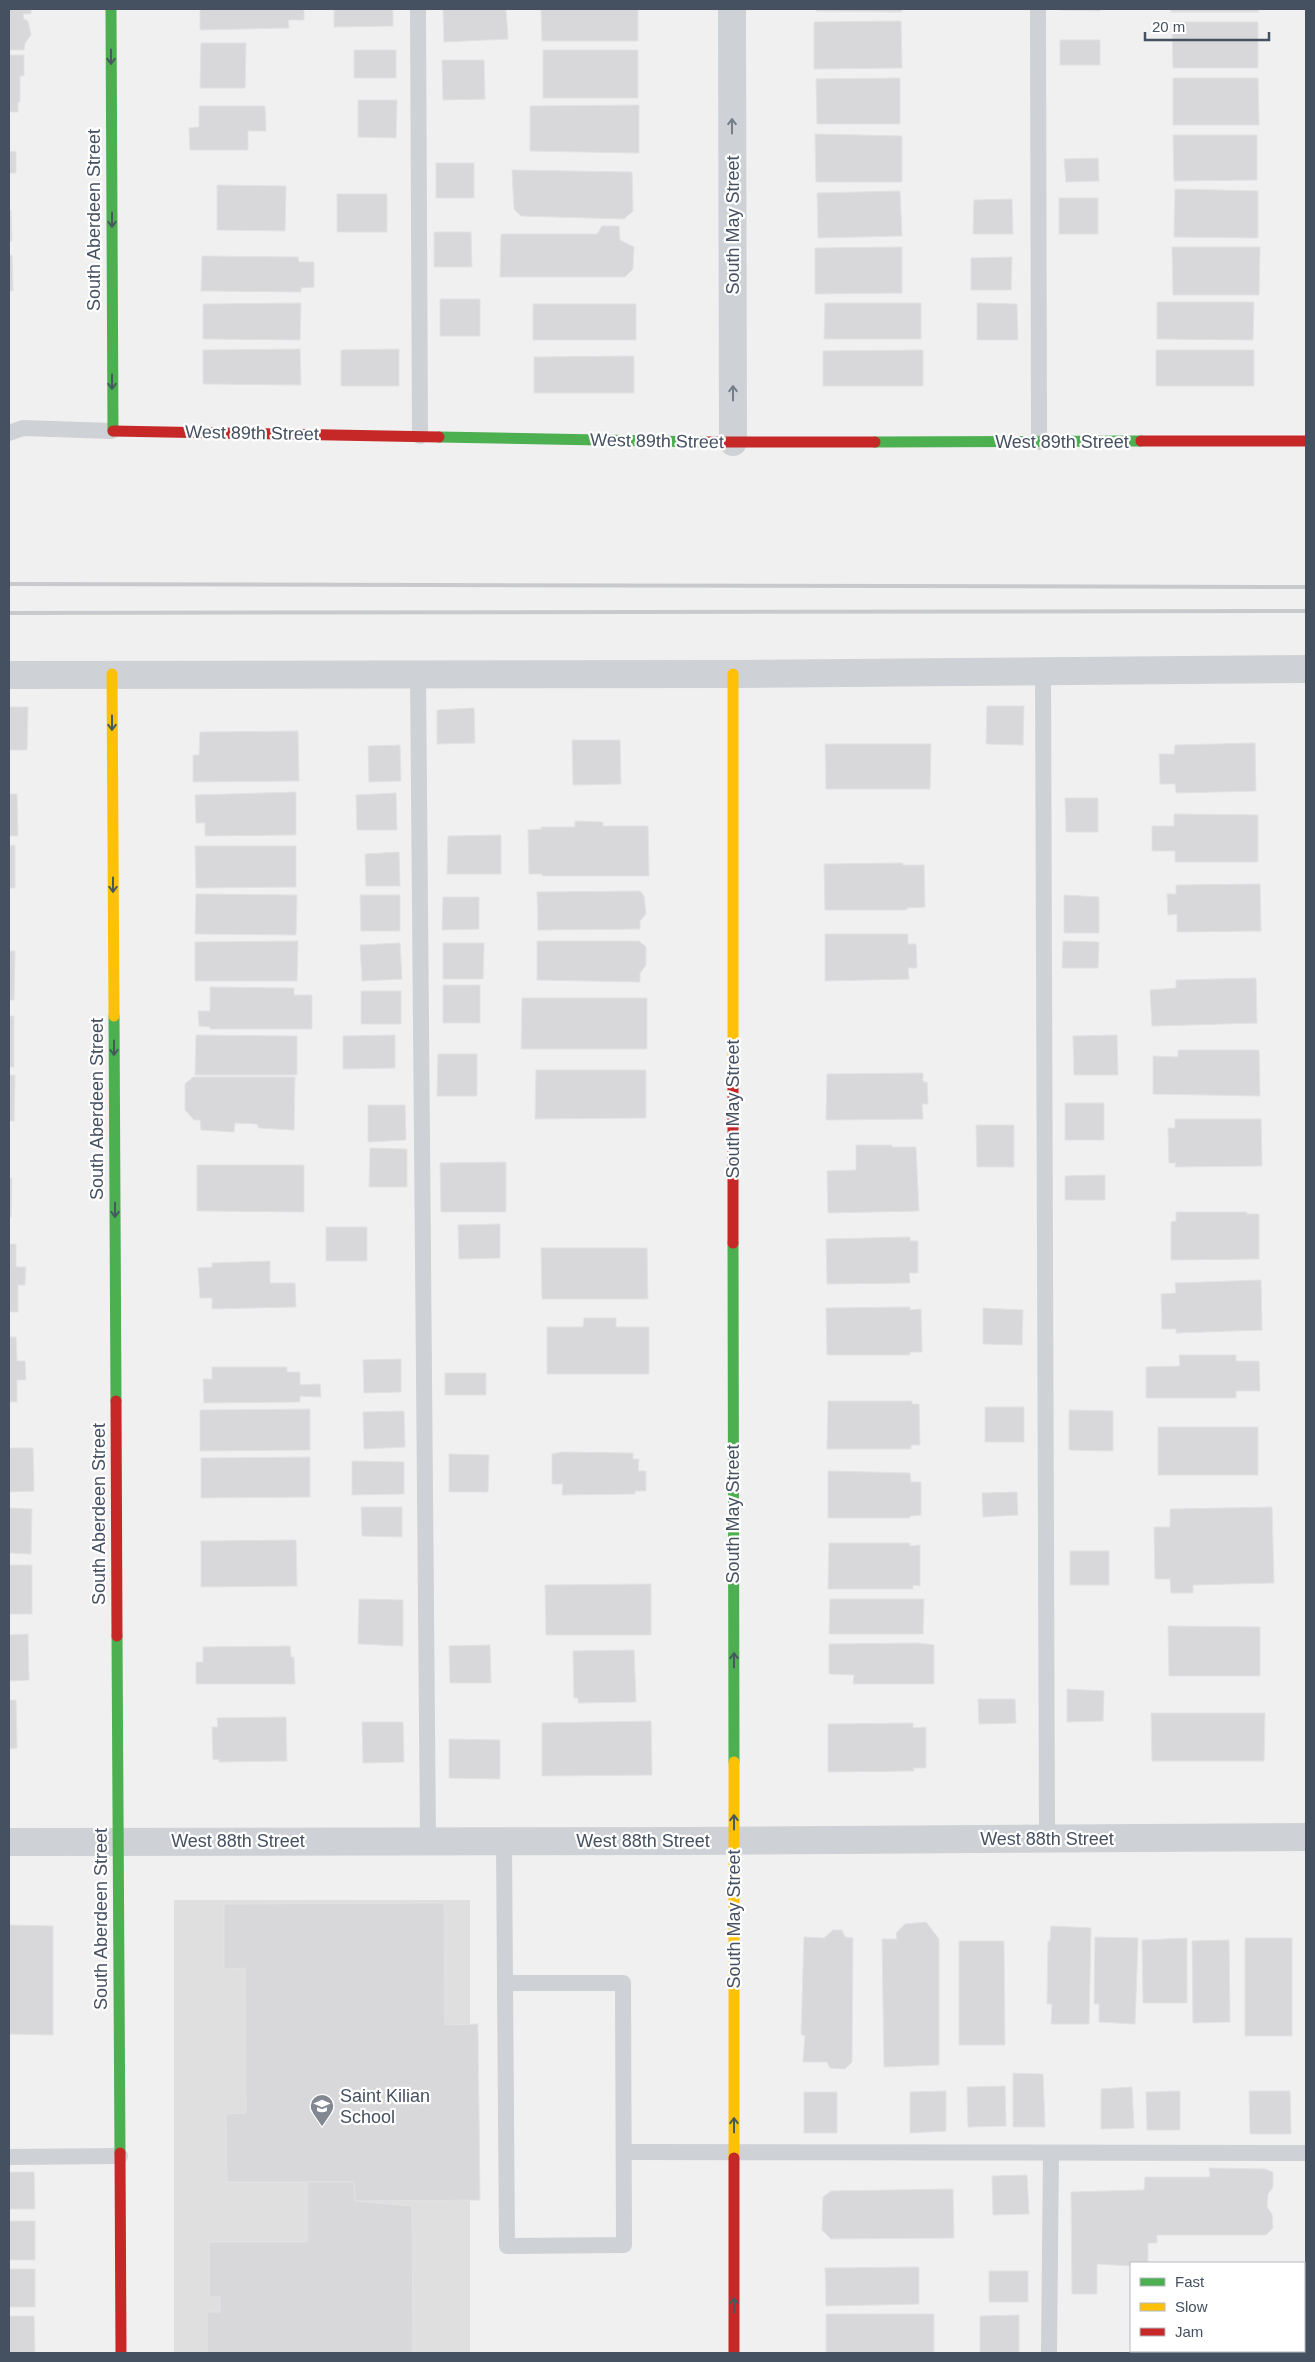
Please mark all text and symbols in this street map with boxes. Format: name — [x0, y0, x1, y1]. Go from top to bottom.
scale bar — [1145, 10, 1269, 42]
text: 20 m — [1152, 18, 1185, 35]
one-way arrow — [106, 49, 116, 65]
one-way arrow — [727, 118, 737, 134]
street label: South Aberdeen Street — [84, 129, 104, 311]
street label: South May Street — [723, 155, 743, 295]
one-way arrow — [107, 212, 117, 228]
one-way arrow — [107, 374, 117, 390]
one-way arrow — [728, 386, 738, 402]
street label: West 89th Street — [185, 422, 319, 444]
street label: West 89th Street — [590, 430, 724, 452]
street label: West 89th Street — [995, 432, 1129, 452]
one-way arrow — [107, 714, 117, 731]
one-way arrow — [108, 877, 118, 893]
street label: South Aberdeen Street — [87, 1018, 107, 1200]
street label: South May Street — [723, 1039, 743, 1179]
one-way arrow — [109, 1040, 119, 1056]
one-way arrow — [110, 1202, 120, 1218]
street label: South Aberdeen Street — [89, 1423, 109, 1605]
street label: South May Street — [723, 1444, 743, 1584]
one-way arrow — [729, 1652, 739, 1668]
one-way arrow — [729, 1814, 739, 1830]
street label: South Aberdeen Street — [91, 1828, 111, 2010]
street label: West 88th Street — [980, 1829, 1114, 1849]
street label: West 88th Street — [171, 1831, 305, 1851]
street label: West 88th Street — [576, 1831, 710, 1851]
street label: South May Street — [724, 1849, 744, 1989]
place label: Saint Kilian School — [340, 2086, 430, 2127]
school or university icon: Saint Kilian School — [309, 2093, 335, 2127]
one-way arrow — [729, 2117, 739, 2133]
legend — [1130, 2262, 1305, 2352]
text: Fast — [1175, 2273, 1205, 2290]
one-way arrow — [729, 2297, 739, 2313]
text: Slow — [1175, 2298, 1208, 2315]
text: Jam — [1175, 2323, 1203, 2340]

